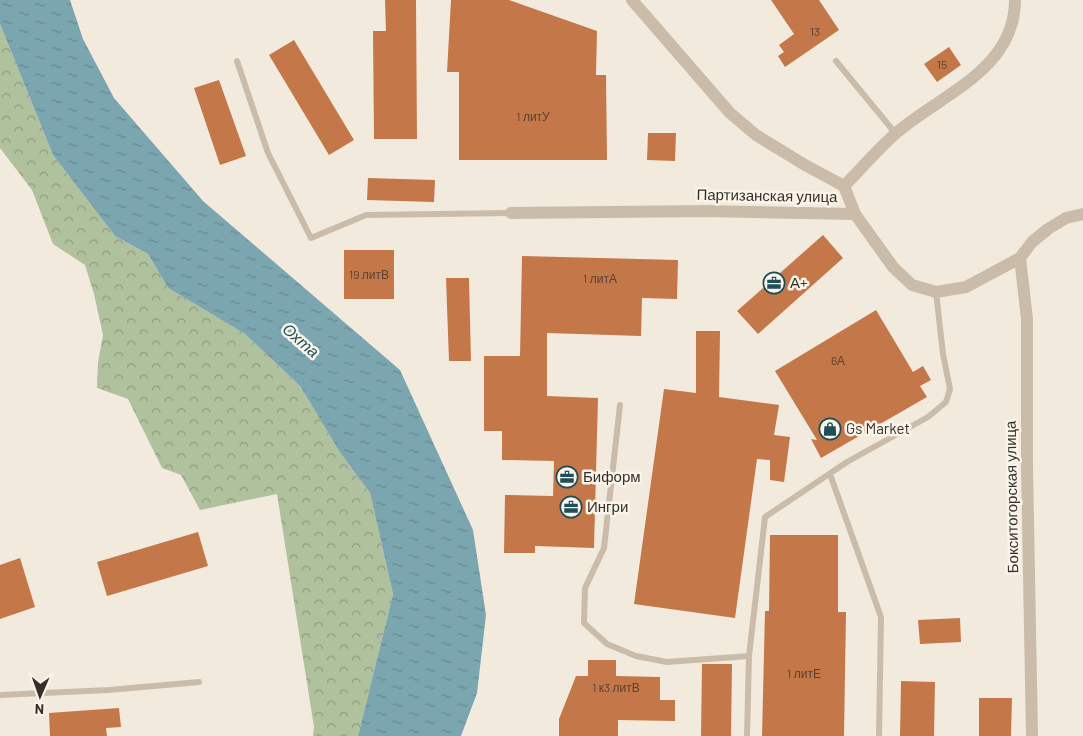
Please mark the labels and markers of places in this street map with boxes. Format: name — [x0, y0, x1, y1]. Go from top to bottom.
office icon: А+ — [762, 271, 786, 295]
place label: А+ — [790, 273, 808, 291]
shop icon: Gs Market — [818, 417, 842, 441]
place label: Gs Market — [846, 419, 910, 437]
office icon: Биформ — [555, 465, 579, 489]
place label: Биформ — [583, 467, 641, 485]
office icon: Ингри — [559, 495, 583, 519]
place label: Ингри — [587, 497, 628, 515]

